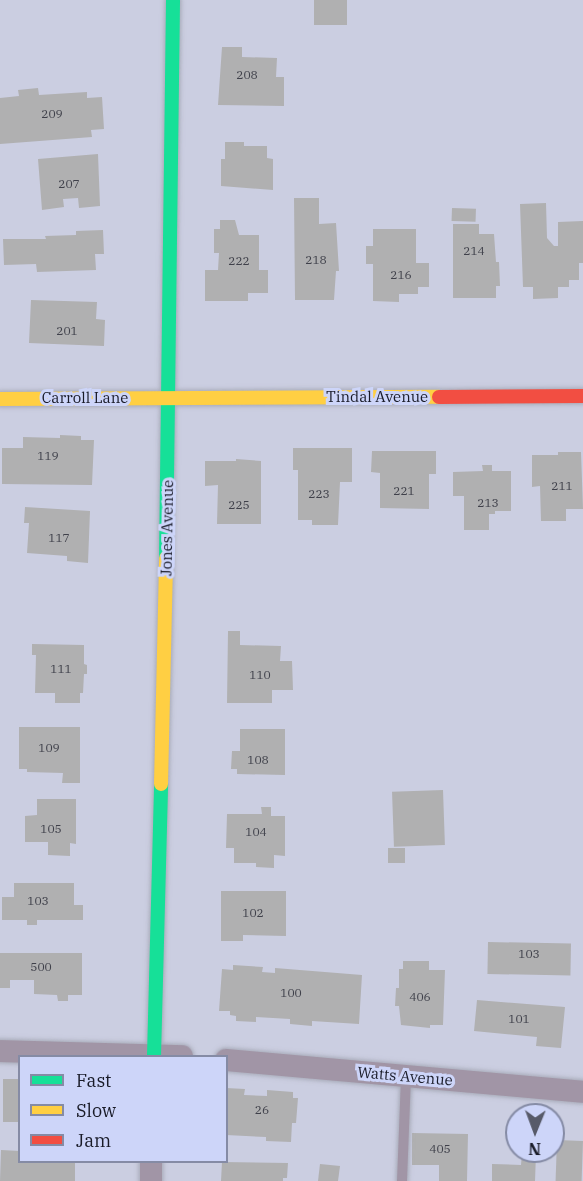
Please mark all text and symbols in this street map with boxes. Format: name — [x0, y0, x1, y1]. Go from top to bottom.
house number: 208 — [236, 68, 258, 82]
house number: 209 — [41, 107, 63, 121]
house number: 207 — [58, 177, 80, 191]
house number: 214 — [463, 244, 485, 258]
house number: 218 — [305, 253, 327, 267]
house number: 222 — [228, 254, 250, 268]
house number: 216 — [390, 268, 412, 282]
house number: 201 — [56, 324, 78, 338]
street label: Tindal Avenue — [326, 388, 428, 406]
street label: Carroll Lane — [42, 389, 128, 407]
house number: 119 — [37, 449, 59, 463]
house number: 211 — [551, 479, 573, 493]
street label: Jones Avenue — [157, 480, 177, 576]
house number: 221 — [393, 484, 415, 498]
house number: 223 — [308, 487, 330, 501]
house number: 213 — [477, 496, 499, 510]
house number: 225 — [228, 498, 250, 512]
house number: 117 — [48, 531, 70, 545]
house number: 111 — [50, 662, 72, 676]
house number: 110 — [249, 668, 271, 682]
house number: 109 — [38, 741, 60, 755]
house number: 108 — [247, 753, 269, 767]
house number: 105 — [40, 822, 62, 836]
house number: 104 — [245, 825, 267, 839]
house number: 103 — [27, 894, 49, 908]
house number: 102 — [242, 906, 264, 920]
house number: 103 — [518, 947, 540, 961]
house number: 500 — [30, 960, 52, 974]
house number: 100 — [280, 986, 302, 1000]
house number: 406 — [409, 990, 431, 1004]
house number: 101 — [508, 1012, 530, 1026]
legend — [18, 1055, 228, 1163]
street label: Watts Avenue — [357, 1063, 453, 1089]
text: Fast — [76, 1069, 111, 1092]
text: Slow — [76, 1099, 116, 1122]
house number: 26 — [255, 1103, 269, 1117]
north arrow — [505, 1103, 565, 1163]
text: Jam — [76, 1129, 111, 1152]
text: N — [528, 1139, 541, 1159]
house number: 405 — [429, 1142, 451, 1156]

